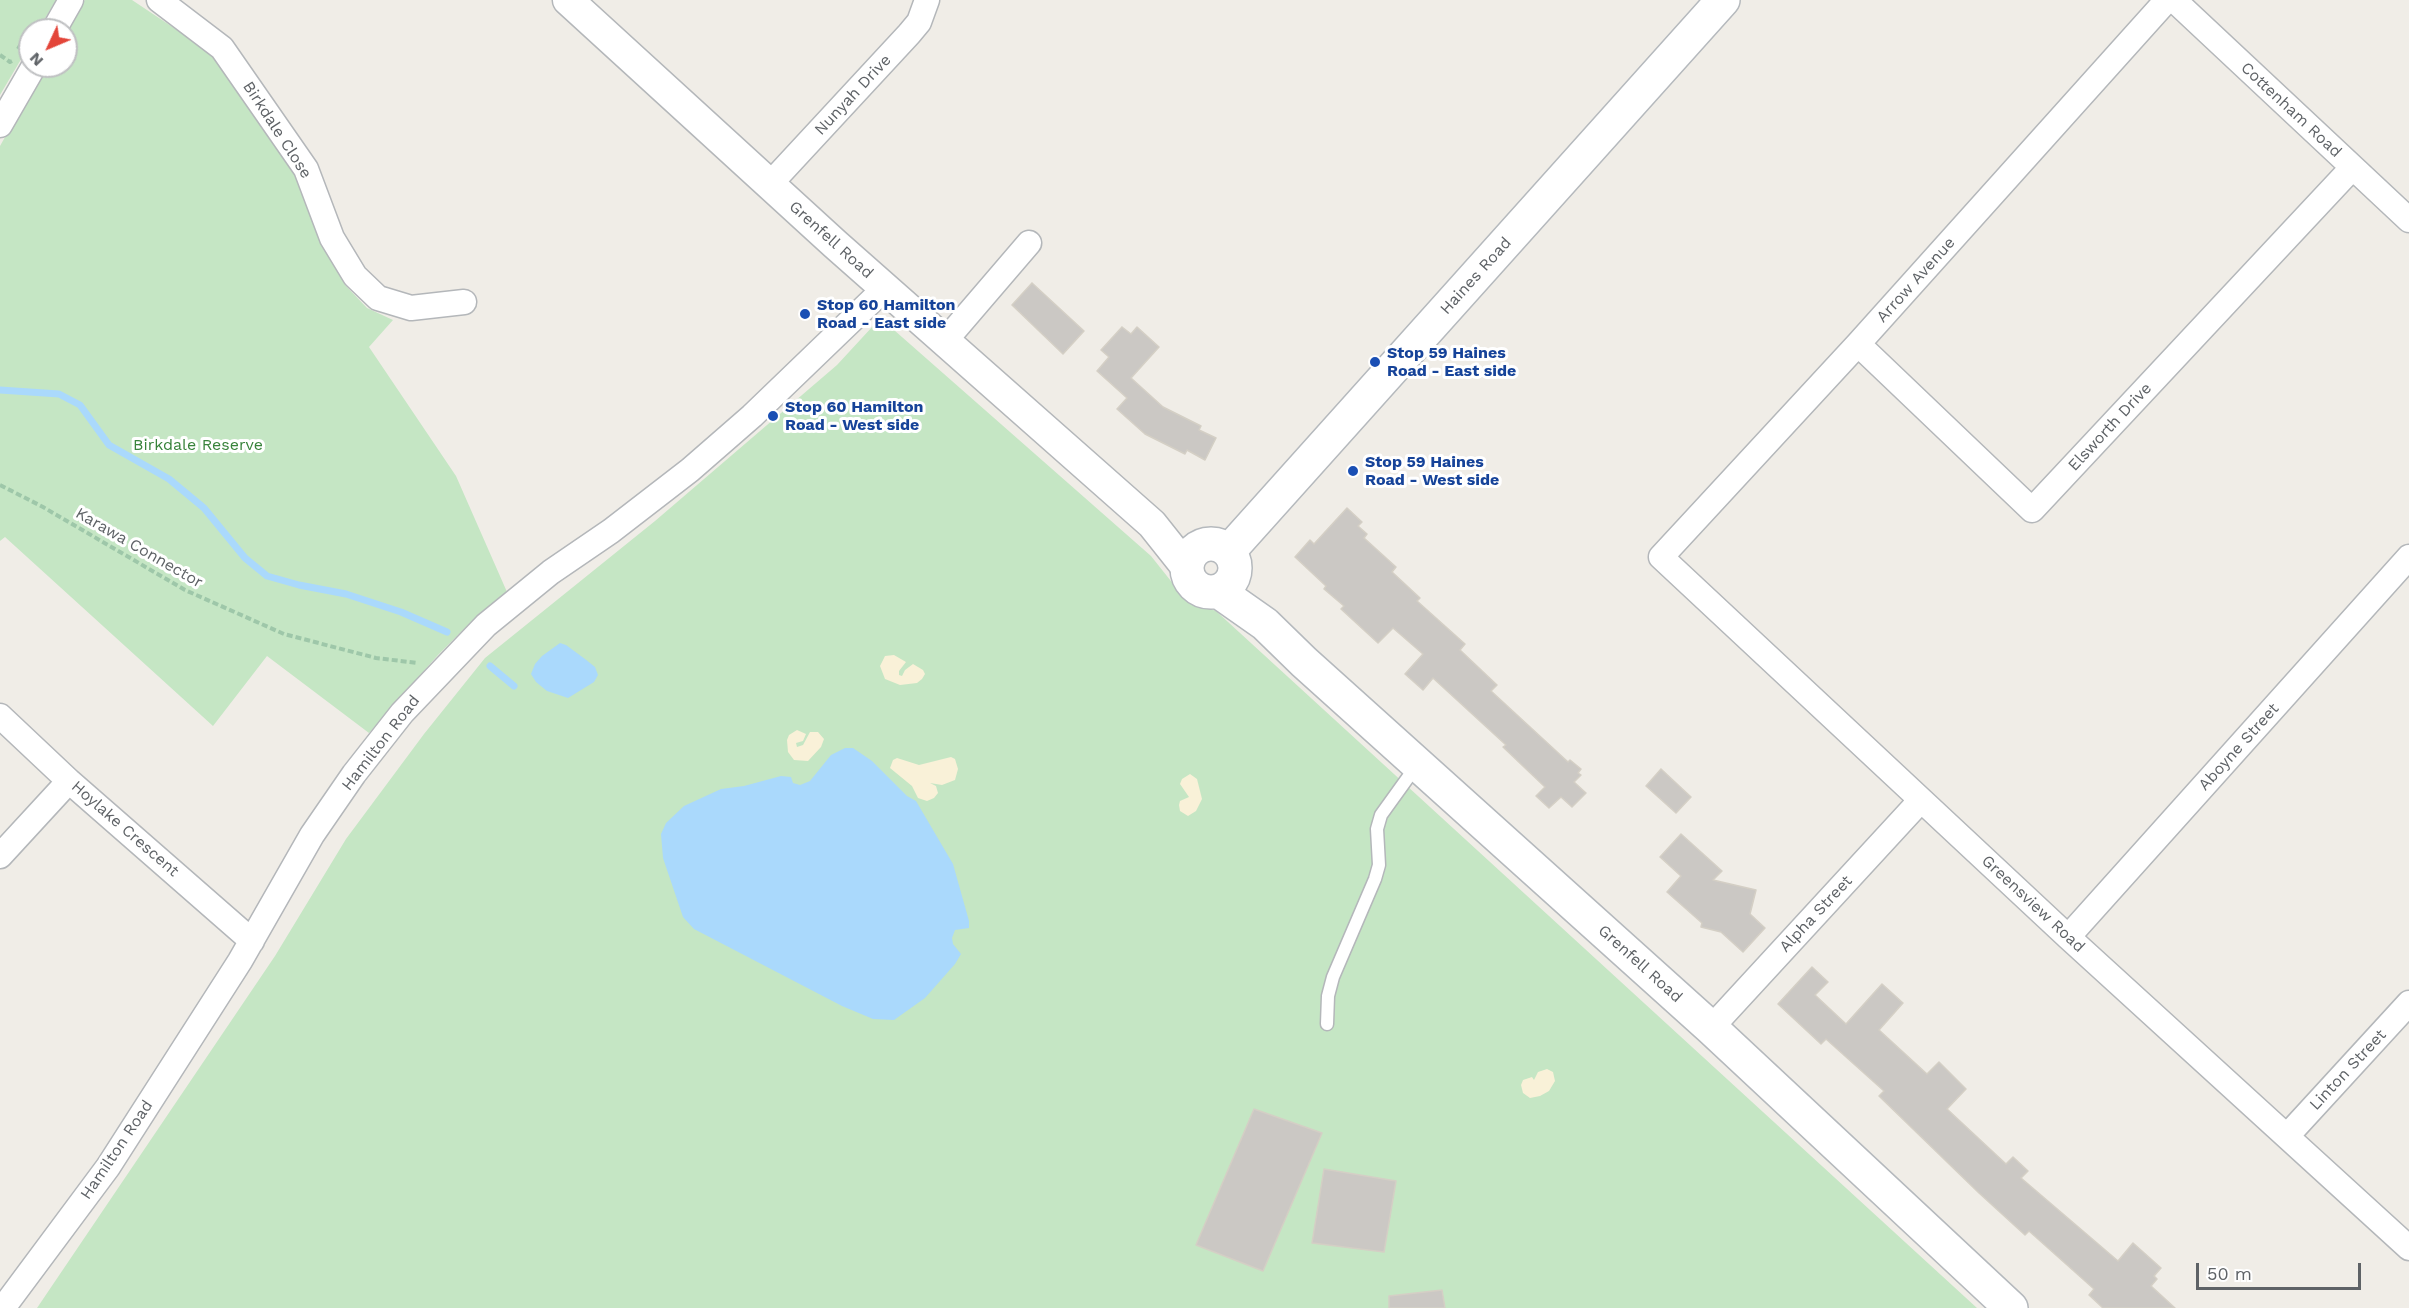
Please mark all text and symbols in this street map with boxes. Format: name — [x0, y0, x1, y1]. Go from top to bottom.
north arrow — [18, 18, 78, 78]
text: N — [25, 49, 47, 70]
street label: Nunyah Drive — [811, 51, 895, 139]
street label: Cottenham Road — [2237, 58, 2345, 162]
street label: Birkdale Close — [238, 78, 316, 182]
street label: Grenfell Road — [785, 197, 877, 283]
street label: Arrow Avenue — [1873, 233, 1959, 327]
street label: Haines Road — [1436, 234, 1516, 318]
place label: Stop 60 Hamilton Road - East side — [817, 295, 956, 333]
marker: Stop 60 Hamilton Road - East side — [798, 307, 812, 321]
place label: Stop 59 Haines Road - East side — [1387, 343, 1516, 381]
marker: Stop 59 Haines Road - East side — [1368, 355, 1382, 369]
street label: Elsworth Drive — [2064, 379, 2156, 475]
place label: Stop 60 Hamilton Road - West side — [785, 397, 924, 435]
marker: Stop 60 Hamilton Road - West side — [766, 409, 780, 423]
park label: Birkdale Reserve — [133, 435, 263, 455]
place label: Stop 59 Haines Road - West side — [1365, 452, 1499, 490]
marker: Stop 59 Haines Road - West side — [1346, 464, 1360, 478]
street label: Karawa Connector — [72, 504, 206, 592]
street label: Hamilton Road — [338, 692, 424, 794]
street label: Aboyne Street — [2195, 699, 2283, 795]
street label: Hoylake Crescent — [67, 777, 183, 881]
street label: Greensview Road — [1977, 851, 2089, 957]
street label: Alpha Street — [1776, 872, 1856, 956]
street label: Grenfell Road — [1594, 921, 1686, 1007]
street label: Linton Street — [2306, 1026, 2390, 1114]
street label: Hamilton Road — [77, 1097, 157, 1203]
scale bar — [2199, 1251, 2364, 1289]
text: 50 m — [2207, 1263, 2252, 1284]

